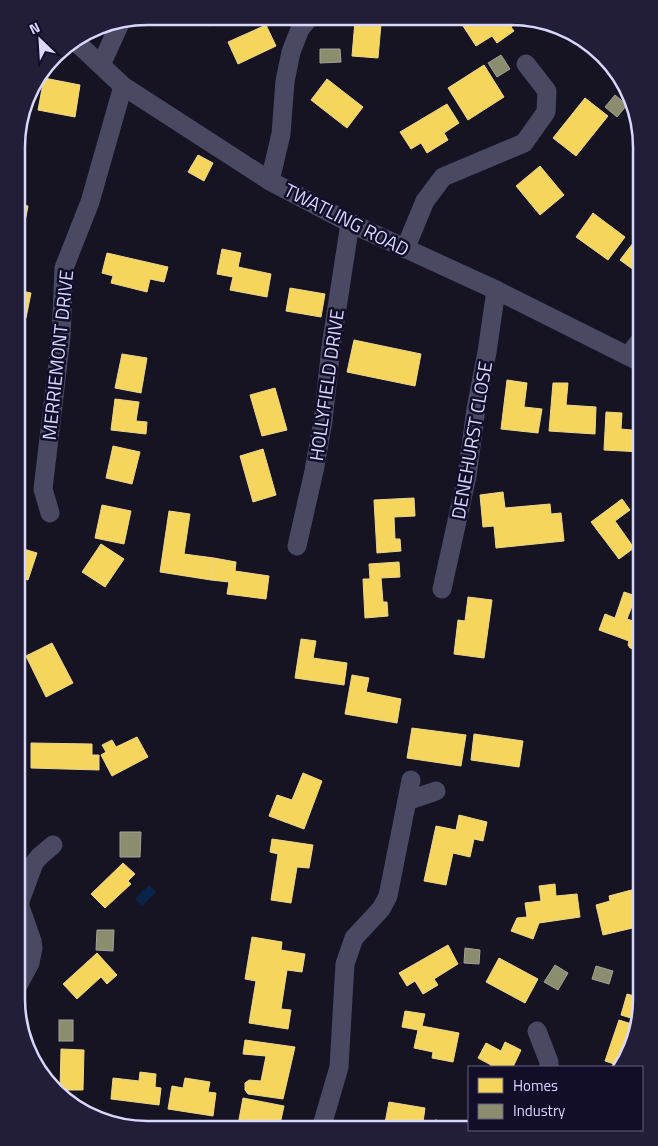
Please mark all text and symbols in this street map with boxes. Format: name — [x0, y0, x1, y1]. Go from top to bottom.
north arrow — [15, 15, 65, 65]
text: N — [25, 16, 43, 39]
street label: TWATLING ROAD — [279, 175, 415, 263]
street label: MERRIEMONT DRIVE — [34, 269, 80, 441]
street label: HOLLYFIELD DRIVE — [301, 307, 351, 463]
street label: DENEHURST CLOSE — [443, 359, 499, 521]
legend — [468, 1066, 643, 1131]
text: Homes — [513, 1074, 558, 1097]
text: Industry — [513, 1099, 565, 1122]

